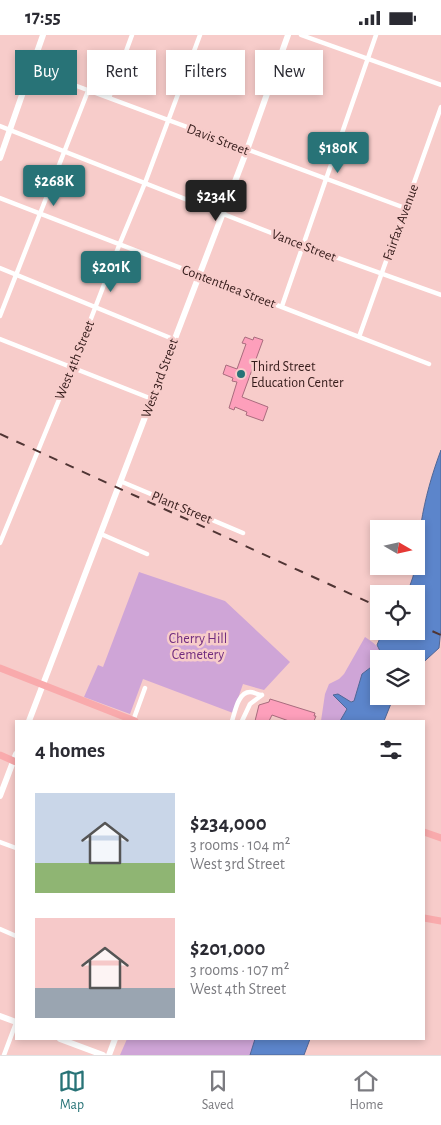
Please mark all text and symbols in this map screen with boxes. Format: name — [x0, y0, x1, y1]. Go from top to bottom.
text: 17:55 — [25, 8, 61, 27]
chip: Buy — [15, 50, 77, 95]
chip: Rent — [87, 50, 156, 95]
chip: Filters — [166, 50, 245, 95]
chip: New — [255, 50, 323, 95]
street label: Davis Street — [185, 122, 251, 158]
pin: $180K — [303, 131, 373, 174]
text: $180K — [319, 140, 357, 156]
pin: $268K — [19, 165, 89, 207]
text: $268K — [34, 173, 74, 189]
pin: $234K — [181, 179, 251, 222]
street label: Fairfax Avenue — [381, 182, 421, 262]
text: $234K — [196, 188, 236, 204]
street label: Vance Street — [269, 227, 338, 265]
pin: $201K — [76, 251, 146, 293]
text: $201K — [92, 259, 130, 275]
street label: Contenthea Street — [180, 263, 278, 311]
street label: West 4th Street — [53, 318, 97, 402]
street label: West 3rd Street — [139, 336, 181, 420]
place label: Third Street Education Center — [251, 360, 344, 390]
marker: Third Street Education Center — [235, 368, 247, 380]
street label: Plant Street — [149, 489, 214, 527]
north arrow — [370, 520, 425, 575]
map controls — [370, 520, 425, 705]
button: locate — [370, 585, 425, 640]
park label: Cherry Hill Cemetery — [169, 632, 227, 662]
button: layers — [370, 650, 425, 705]
icon: filters — [377, 736, 405, 764]
text: 4 homes — [35, 740, 105, 761]
icon: home — [75, 813, 135, 873]
text: $234,000 — [190, 813, 267, 834]
text: 3 rooms · 104 m² — [190, 837, 290, 853]
text: West 3rd Street — [190, 856, 285, 872]
icon: home — [75, 938, 135, 998]
text: $201,000 — [190, 938, 265, 959]
text: 3 rooms · 107 m² — [190, 962, 289, 978]
text: West 4th Street — [190, 981, 286, 997]
tab: Map — [58, 1067, 86, 1114]
tab: Saved — [202, 1067, 234, 1114]
tab: Home — [349, 1067, 383, 1114]

